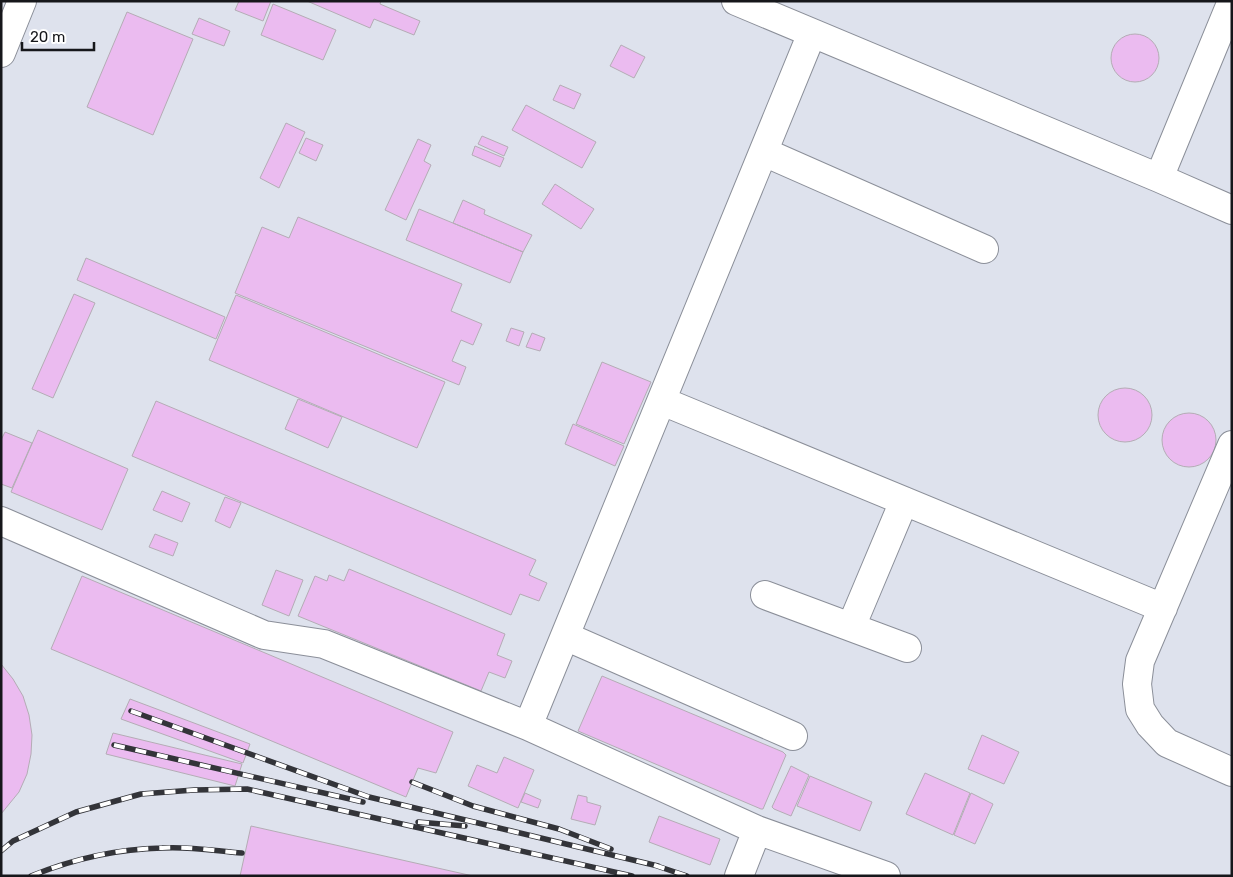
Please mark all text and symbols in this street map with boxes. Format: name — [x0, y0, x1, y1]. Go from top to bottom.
scale bar — [22, 20, 95, 52]
text: 20 m — [30, 28, 65, 46]

